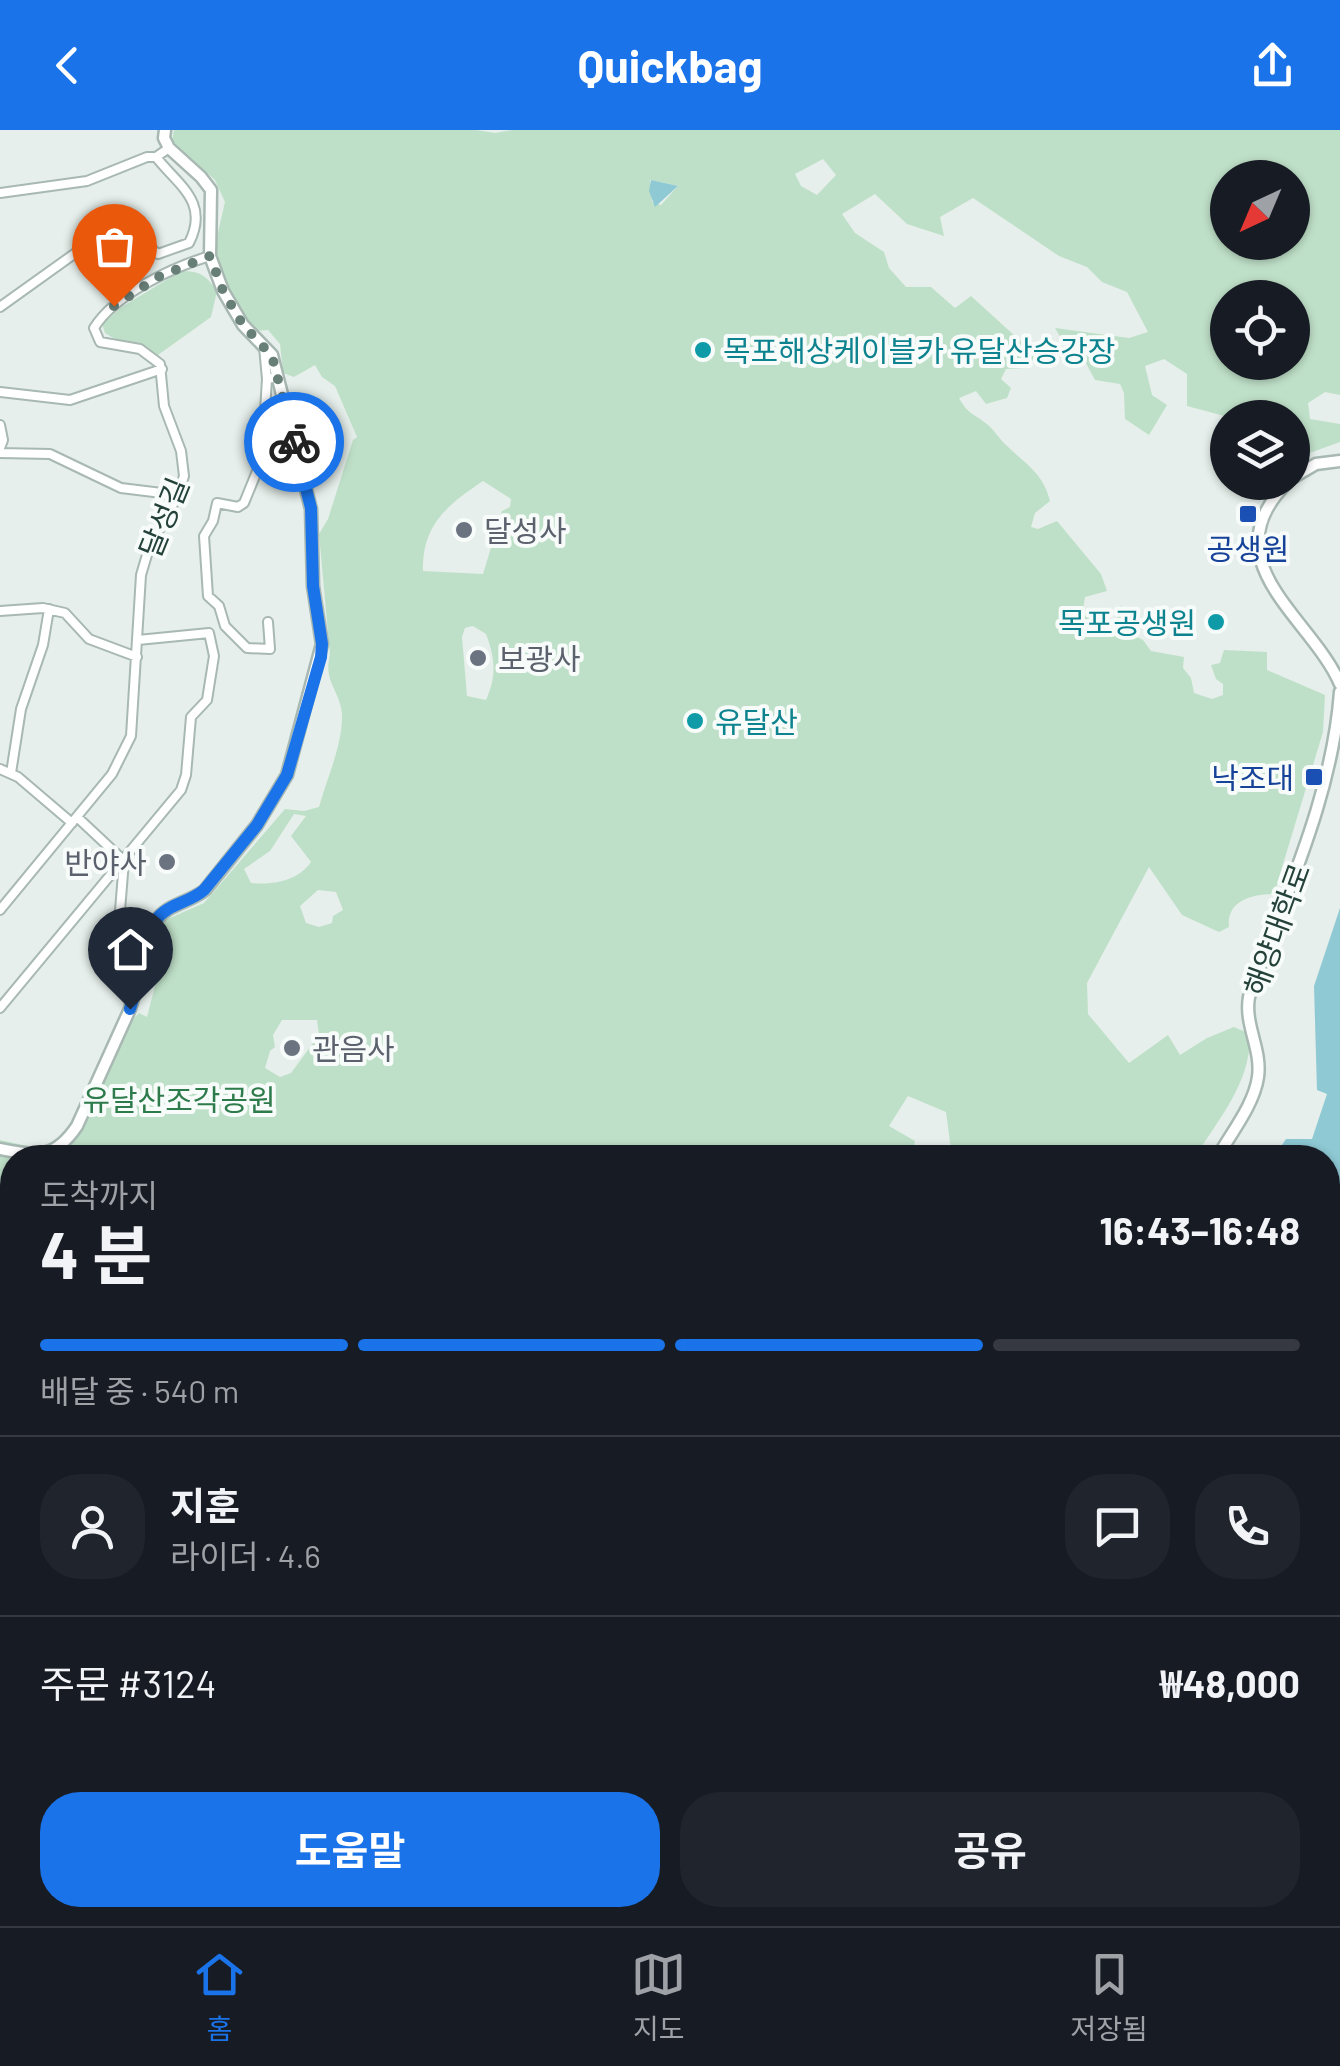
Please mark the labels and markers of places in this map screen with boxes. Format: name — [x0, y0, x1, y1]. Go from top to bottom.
pin — [72, 204, 157, 307]
place label: 목포해상케이블카 유달산승강장 — [723, 332, 1115, 368]
marker: 목포해상케이블카 유달산승강장 — [692, 339, 714, 361]
marker: 공생원 — [1237, 503, 1259, 525]
place label: 달성사 — [484, 512, 567, 548]
marker: 달성사 — [453, 519, 475, 541]
place label: 공생원 — [1207, 530, 1289, 566]
place label: 목포공생원 — [1058, 604, 1196, 640]
marker: 목포공생원 — [1205, 611, 1227, 633]
place label: 보광사 — [498, 640, 581, 676]
marker: 보광사 — [467, 647, 489, 669]
place label: 유달산 — [715, 703, 798, 739]
marker: 유달산 — [684, 710, 706, 732]
place label: 낙조대 — [1211, 759, 1294, 795]
marker: 낙조대 — [1303, 766, 1325, 788]
place label: 반야사 — [64, 844, 147, 880]
marker: 반야사 — [156, 851, 178, 873]
pin — [88, 907, 173, 1010]
place label: 관음사 — [312, 1030, 395, 1066]
marker: 관음사 — [281, 1037, 303, 1059]

